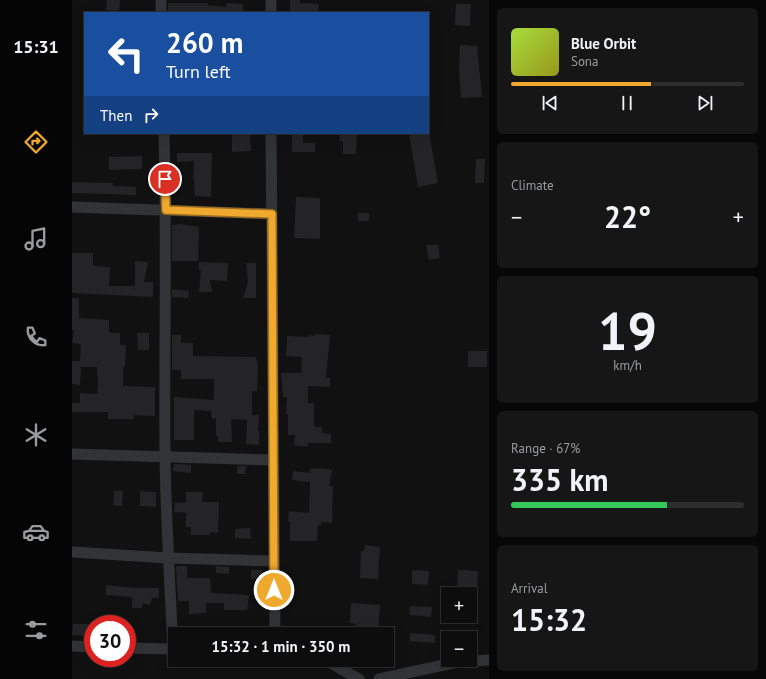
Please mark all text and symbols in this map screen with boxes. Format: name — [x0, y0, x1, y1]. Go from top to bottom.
text: 260 m — [166, 24, 243, 61]
icon: left — [100, 28, 152, 80]
text: Blue Orbit — [571, 34, 636, 53]
text: 15:31 — [13, 35, 59, 58]
text: Sona — [571, 53, 598, 70]
text: Turn left — [166, 60, 231, 83]
icon: previous — [539, 92, 561, 114]
icon: pause — [616, 92, 638, 114]
icon: next — [694, 92, 716, 114]
icon: right — [140, 104, 162, 126]
text: Then — [100, 106, 132, 125]
icon: directions — [22, 128, 50, 156]
pin — [148, 162, 182, 196]
icon: arrive — [154, 168, 176, 190]
text: Climate — [511, 177, 554, 194]
text: 22° — [604, 197, 651, 236]
text: − — [511, 203, 522, 231]
text: + — [733, 203, 744, 231]
icon: music — [22, 225, 50, 253]
text: 19 — [598, 297, 657, 364]
icon: phone — [22, 323, 50, 351]
text: km/h — [613, 357, 642, 374]
icon: climate — [22, 421, 50, 449]
text: Range · 67% — [511, 440, 580, 457]
text: 335 km — [511, 460, 609, 499]
icon: car — [22, 518, 50, 546]
position arrow — [253, 569, 295, 611]
text: Arrival — [511, 580, 547, 597]
map controls — [441, 587, 477, 667]
button: + — [441, 587, 477, 623]
text: 15:32 — [511, 600, 587, 639]
speed limit sign: 30 — [84, 615, 136, 667]
icon: filters — [22, 616, 50, 644]
button: − — [441, 631, 477, 667]
text: 15:32 · 1 min · 350 m — [212, 637, 350, 656]

